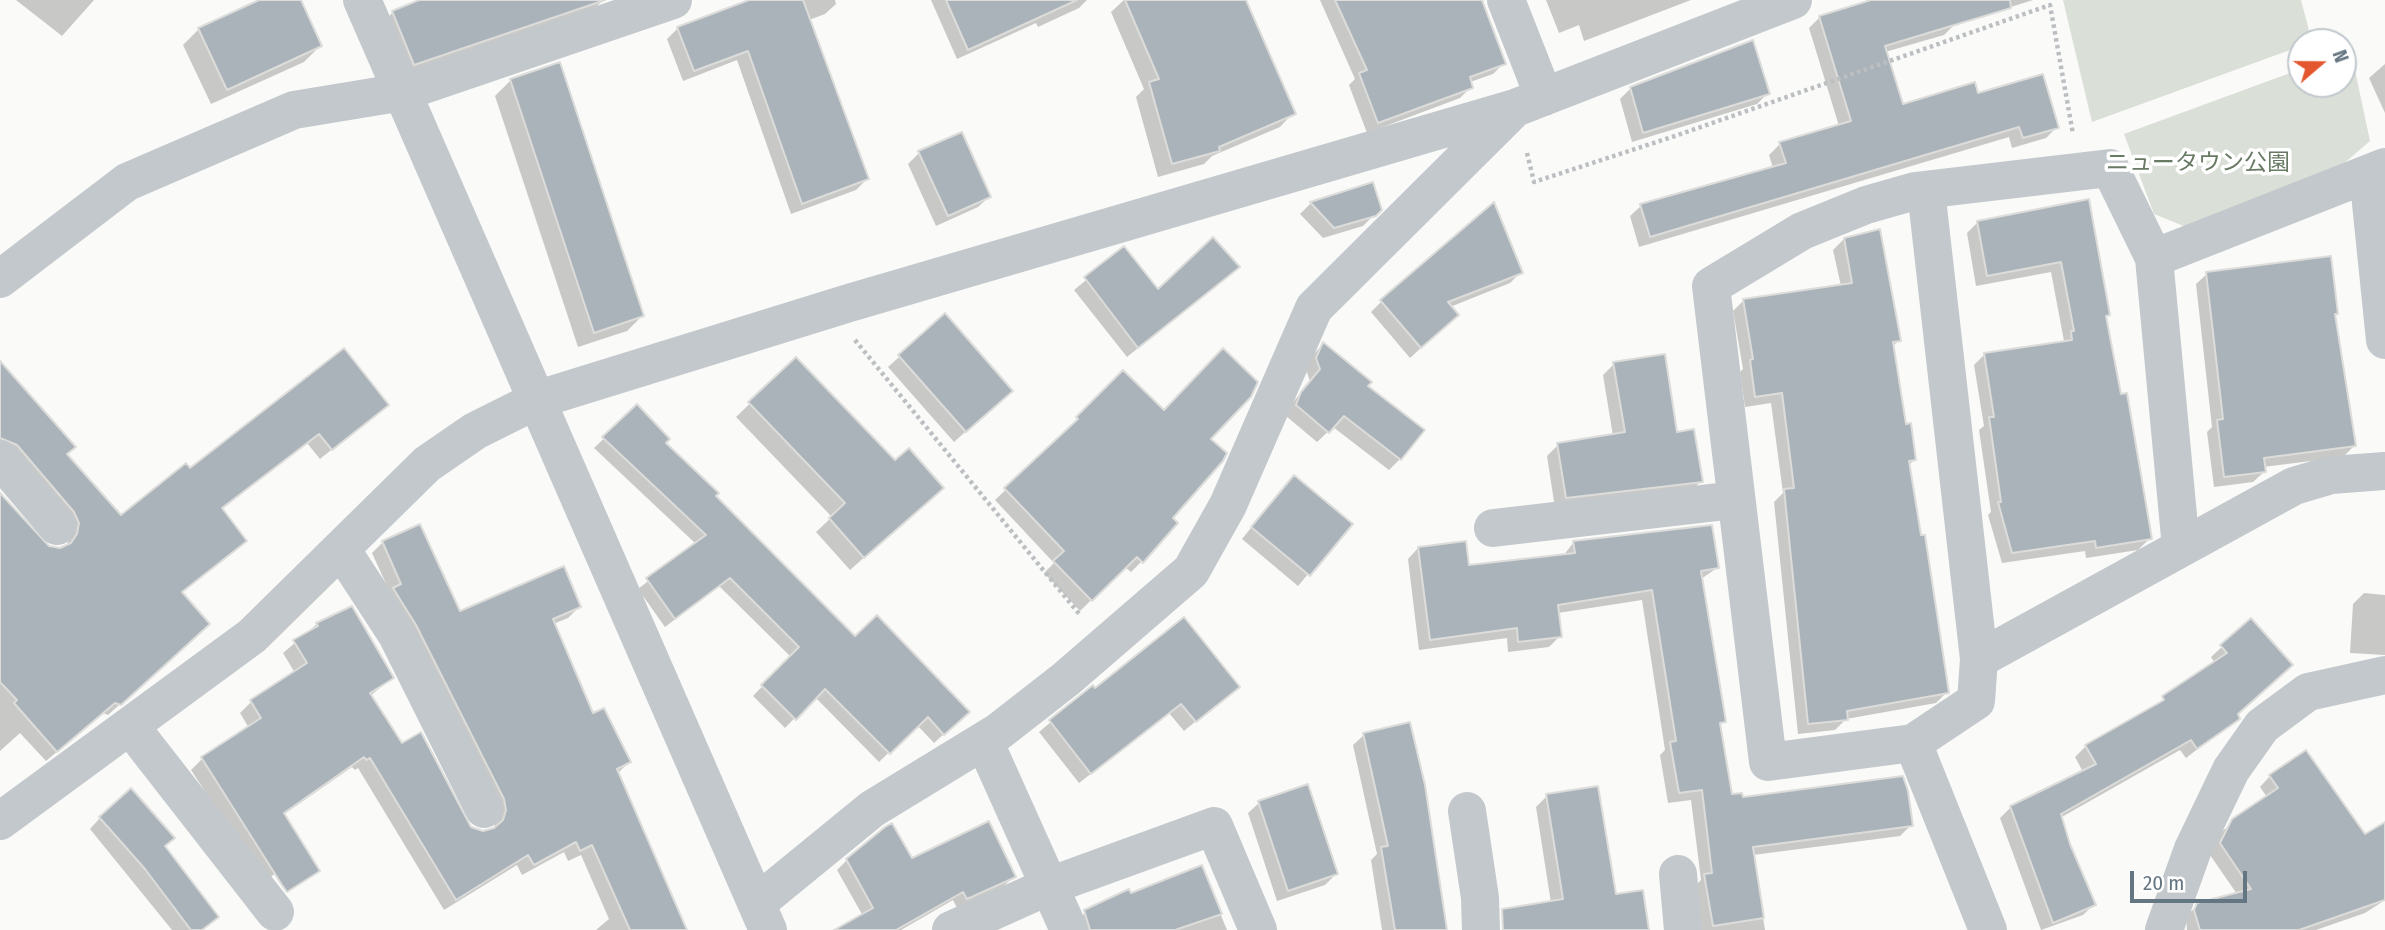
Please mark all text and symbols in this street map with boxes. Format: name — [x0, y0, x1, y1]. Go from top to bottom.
north arrow — [2287, 28, 2357, 98]
text: N — [2328, 47, 2353, 66]
park label: ニュータウン公園 — [2106, 150, 2290, 178]
scale bar — [2133, 856, 2250, 900]
text: 20 m — [2143, 870, 2184, 896]

